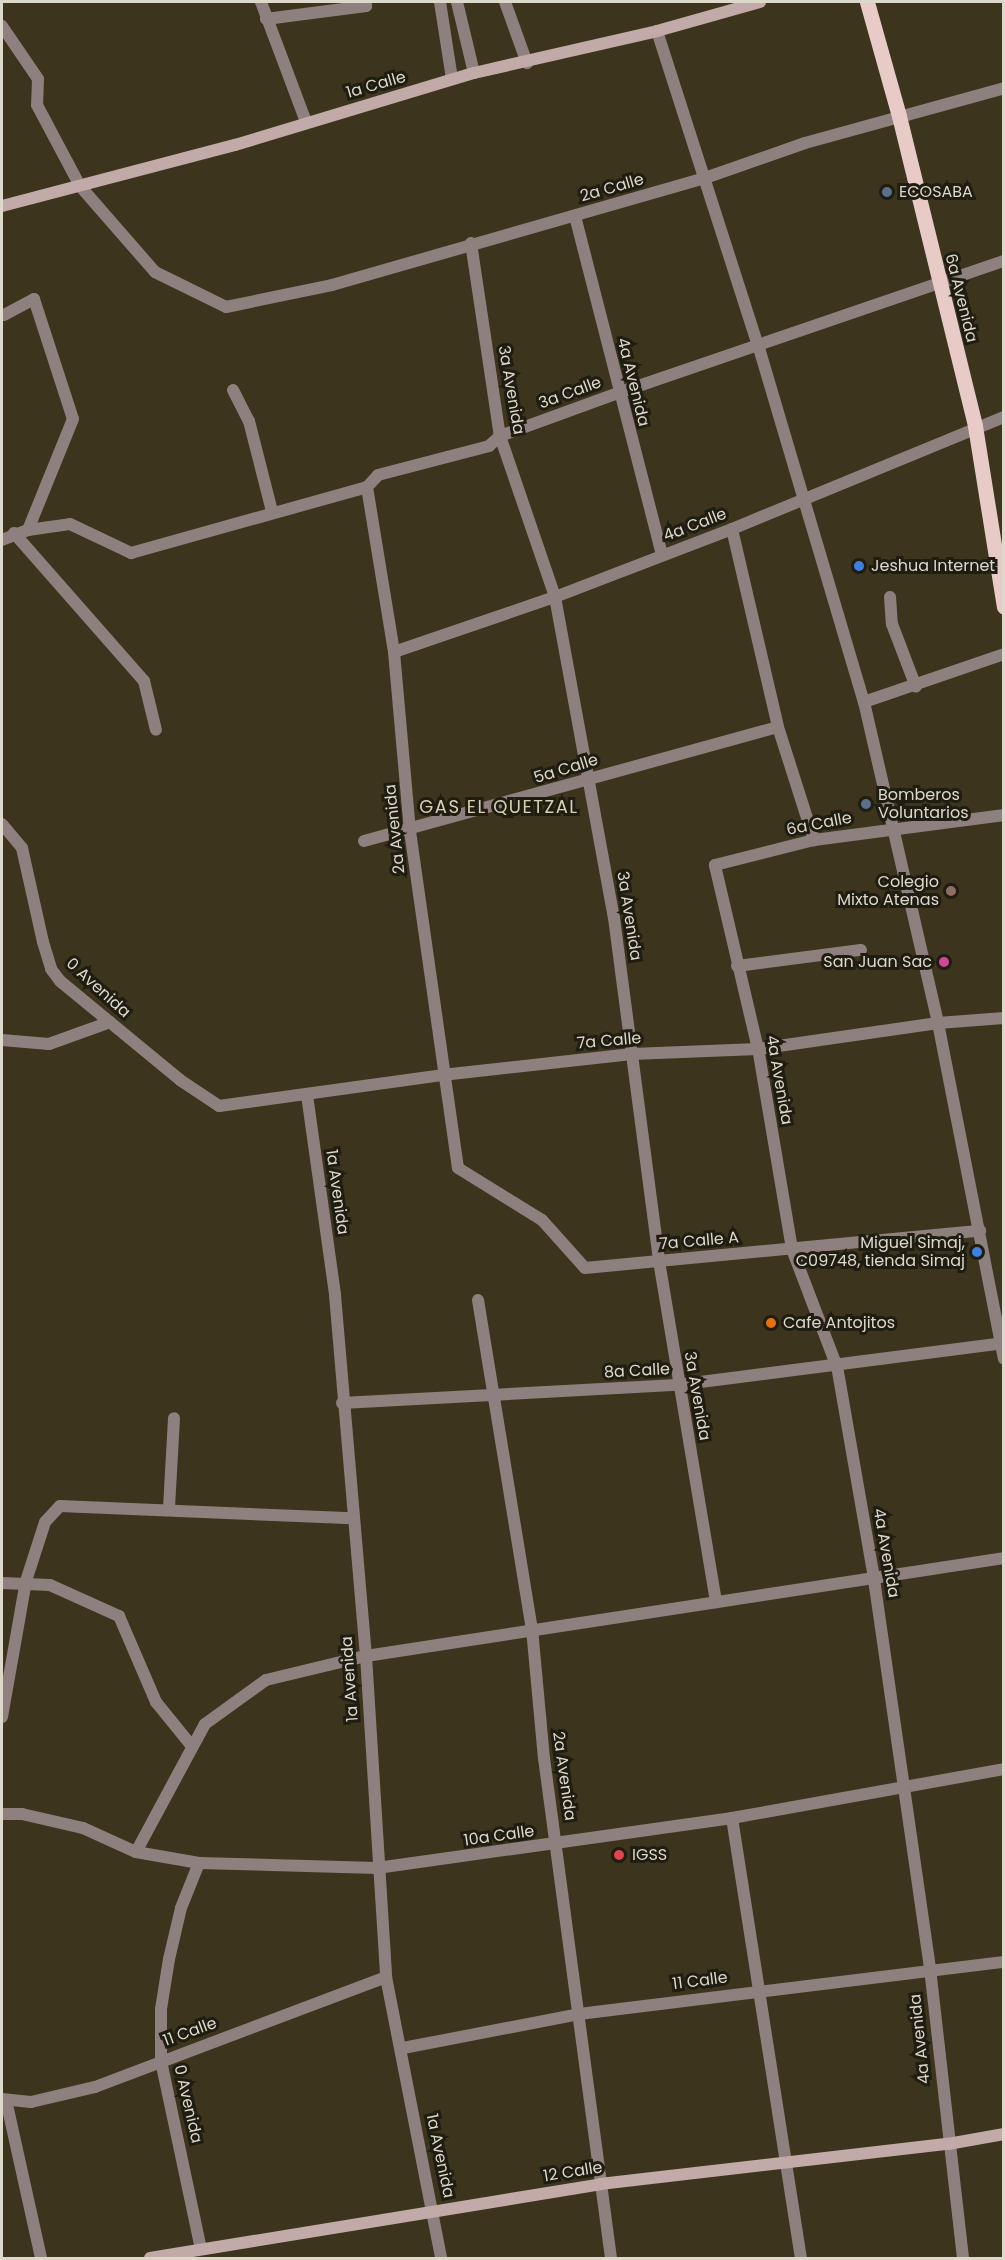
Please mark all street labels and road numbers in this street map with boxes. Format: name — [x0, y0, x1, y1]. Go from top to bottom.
street label: 1a Calle — [344, 67, 408, 103]
street label: 2a Calle — [578, 170, 646, 206]
street label: 6a Avenida — [941, 252, 981, 344]
street label: 4a Avenida — [613, 336, 653, 428]
street label: 3a Avenida — [494, 344, 528, 436]
street label: 3a Calle — [536, 373, 604, 413]
street label: 4a Calle — [661, 504, 729, 546]
street label: 5a Calle — [532, 750, 600, 788]
street label: 2a Avenida — [381, 783, 409, 875]
street label: 6a Calle — [785, 808, 853, 840]
street label: 3a Avenida — [612, 870, 646, 962]
street label: 0 Avenida — [62, 954, 134, 1022]
street label: 7a Calle — [576, 1029, 642, 1053]
street label: 4a Avenida — [762, 1034, 796, 1126]
street label: 1a Avenida — [322, 1148, 352, 1236]
street label: 7a Calle A — [658, 1228, 740, 1254]
street label: 3a Avenida — [680, 1350, 714, 1442]
street label: 8a Calle — [603, 1360, 671, 1382]
street label: 4a Avenida — [869, 1507, 903, 1599]
street label: 1a Avenida — [337, 1636, 363, 1722]
street label: 2a Avenida — [548, 1730, 580, 1822]
street label: 10a Calle — [462, 1822, 536, 1850]
street label: 11 Calle — [671, 1968, 729, 1994]
street label: 4a Avenida — [906, 1993, 934, 2085]
street label: 11 Calle — [161, 2013, 219, 2051]
street label: 0 Avenida — [170, 2063, 206, 2145]
street label: 1a Avenida — [422, 2112, 458, 2200]
street label: 12 Calle — [542, 2158, 604, 2186]

